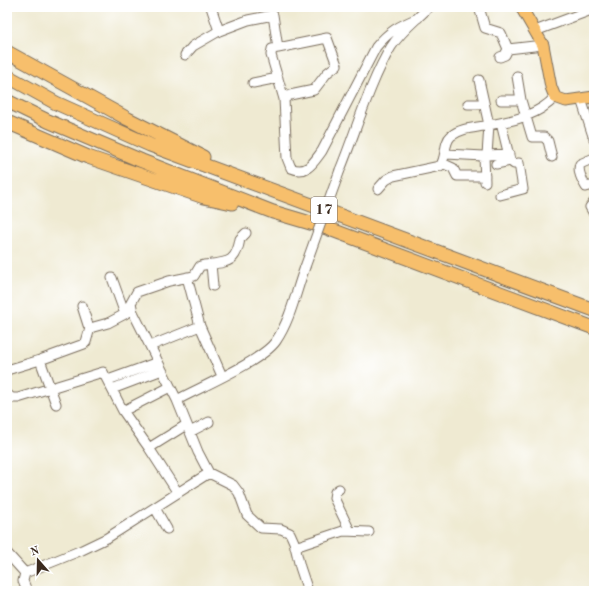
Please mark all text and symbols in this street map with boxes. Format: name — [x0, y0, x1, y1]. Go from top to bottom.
road number: 17 — [311, 197, 337, 223]
north arrow — [18, 540, 58, 580]
text: N — [29, 545, 41, 559]

